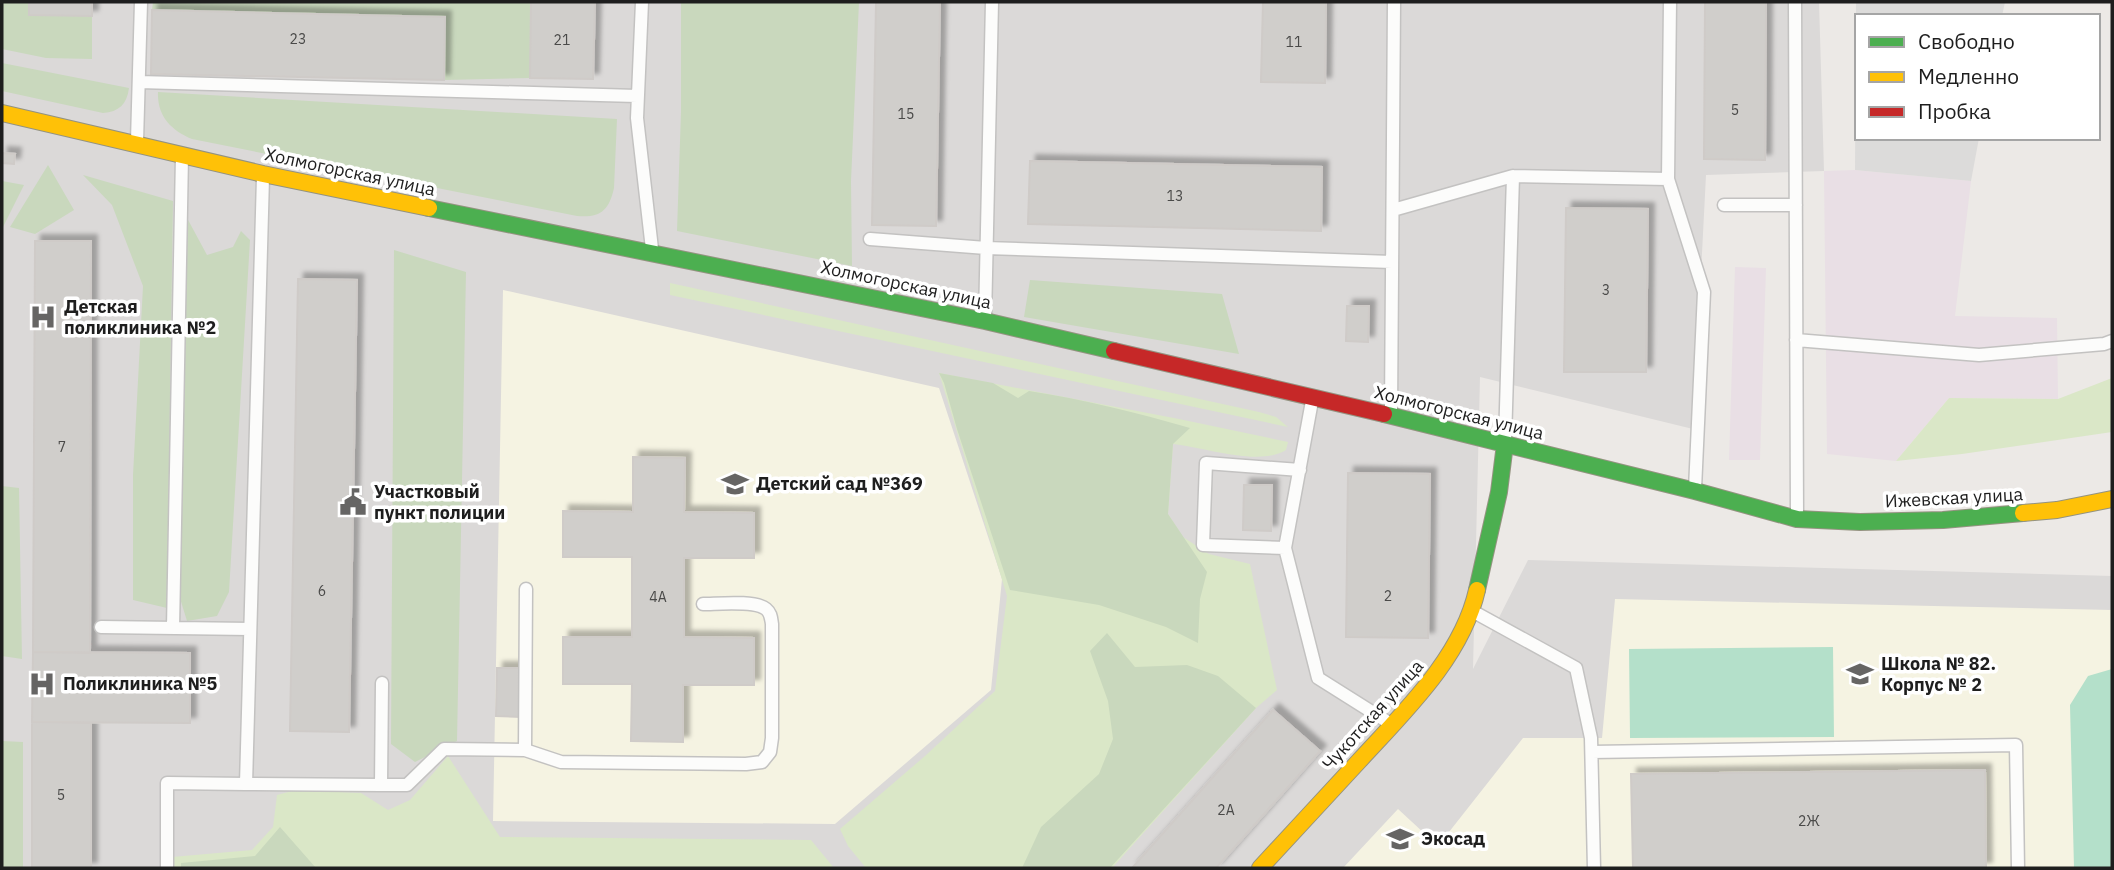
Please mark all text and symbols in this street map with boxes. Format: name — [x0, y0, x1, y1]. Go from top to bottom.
legend — [1855, 14, 2100, 140]
text: Свободно — [1918, 27, 2015, 55]
house number: 23 — [290, 30, 306, 48]
house number: 21 — [554, 31, 570, 49]
house number: 11 — [1286, 33, 1302, 51]
text: Медленно — [1918, 62, 2019, 90]
text: Пробка — [1918, 97, 1991, 125]
house number: 5 — [1731, 101, 1739, 119]
house number: 15 — [898, 105, 914, 123]
street label: Холмогорская улица — [263, 142, 438, 201]
house number: 13 — [1167, 187, 1183, 205]
street label: Холмогорская улица — [819, 255, 994, 314]
house number: 3 — [1602, 281, 1610, 299]
place label: Детская поликлиника №2 — [64, 295, 216, 339]
hospital icon: Детская поликлиника №2 — [28, 302, 58, 332]
street label: Холмогорская улица — [1372, 380, 1547, 445]
house number: 7 — [58, 438, 66, 456]
school or university icon: Детский сад №369 — [720, 469, 750, 499]
place label: Детский сад №369 — [756, 472, 923, 495]
place label: Участковый пункт полиции — [374, 480, 505, 524]
street label: Ижевская улица — [1884, 482, 2024, 513]
public building icon: Участковый пункт полиции — [338, 487, 368, 517]
house number: 6 — [318, 582, 326, 600]
house number: 2 — [1384, 587, 1392, 605]
house number: 4А — [649, 588, 667, 606]
place label: Школа № 82. Корпус № 2 — [1881, 652, 1996, 696]
street label: Чукотская улица — [1317, 655, 1428, 775]
school or university icon: Школа № 82. Корпус № 2 — [1845, 659, 1875, 689]
hospital icon: Поликлиника №5 — [27, 669, 57, 699]
place label: Поликлиника №5 — [63, 672, 217, 695]
house number: 5 — [57, 786, 65, 804]
house number: 2А — [1217, 801, 1235, 819]
house number: 2Ж — [1798, 812, 1820, 830]
school or university icon: Экосад — [1385, 824, 1415, 854]
place label: Экосад — [1421, 827, 1485, 850]

